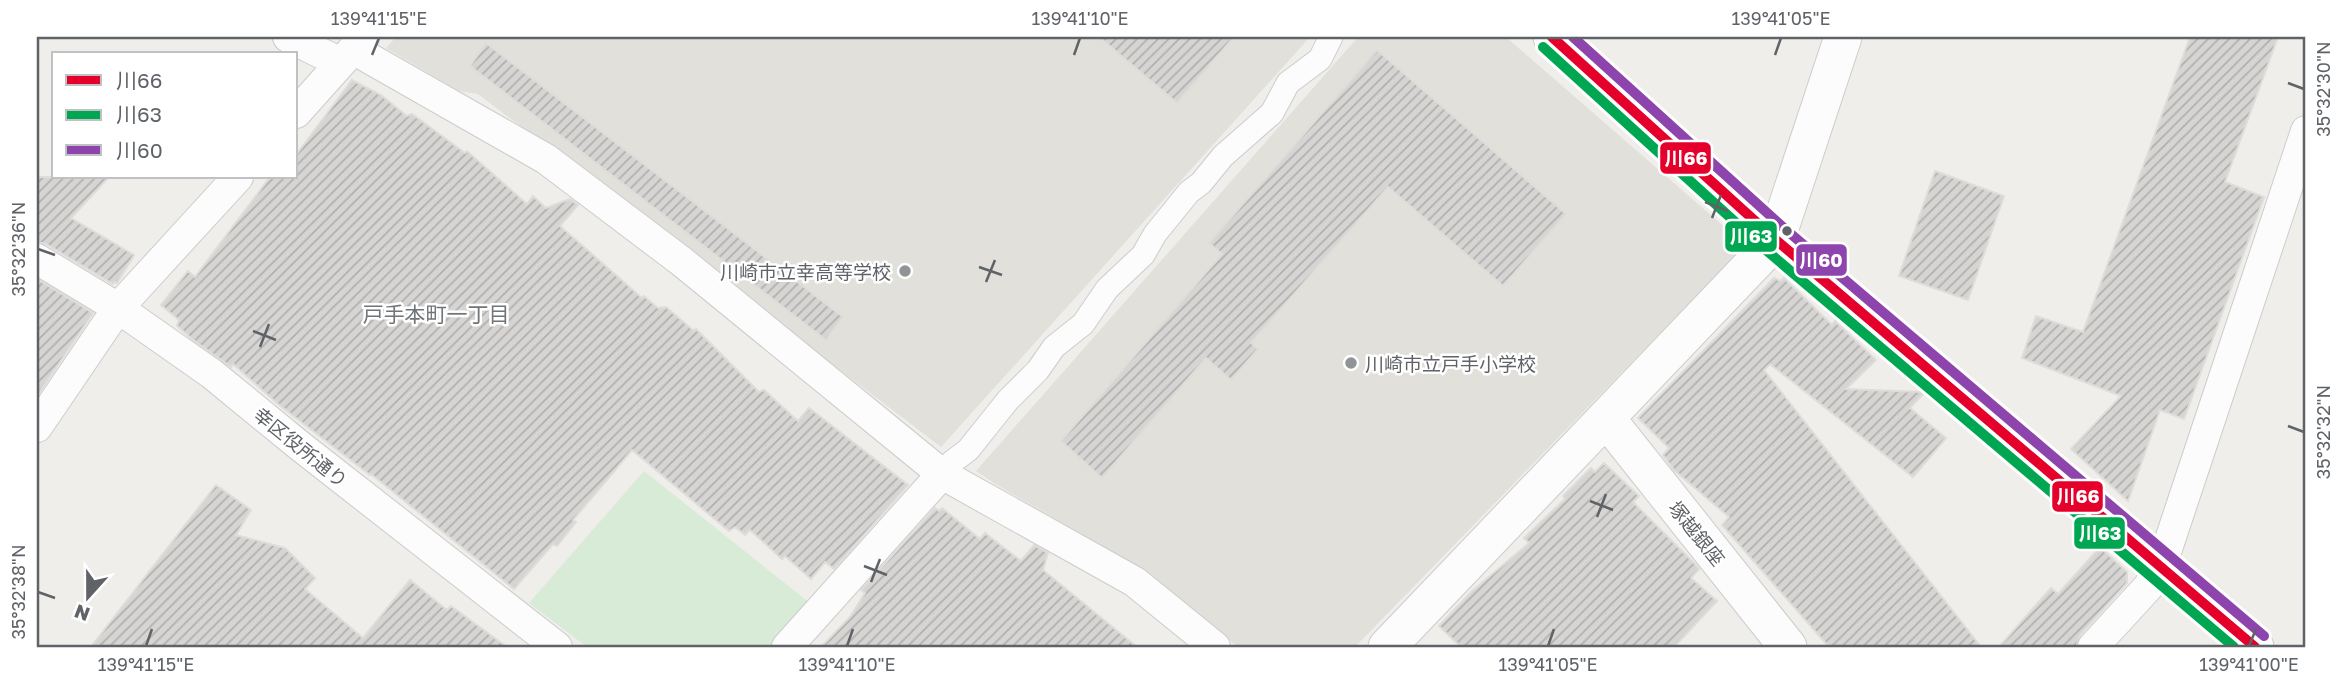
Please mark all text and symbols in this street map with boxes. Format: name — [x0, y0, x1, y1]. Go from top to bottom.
text: 139°41'15"E — [331, 7, 427, 29]
text: 139°41'10"E — [1031, 7, 1129, 29]
text: 139°41'05"E — [1732, 7, 1830, 29]
text: 35°32'30"N — [2312, 41, 2334, 137]
legend — [52, 52, 298, 178]
text: 川66 — [116, 67, 162, 93]
text: 川63 — [116, 101, 162, 127]
text: 川60 — [116, 137, 163, 163]
line badge: 川66 — [1659, 141, 1712, 175]
text: 川66 — [1664, 146, 1708, 169]
text: 35°32'36"N — [7, 201, 29, 297]
line badge: 川63 — [1724, 220, 1778, 253]
text: 川63 — [1730, 224, 1772, 247]
unlabelled marker — [1780, 224, 1794, 238]
line badge: 川60 — [1795, 243, 1848, 277]
text: 川60 — [1799, 248, 1843, 271]
place label: 川崎市立幸高等学校 — [720, 260, 891, 283]
marker: 川崎市立幸高等学校 — [897, 263, 913, 279]
district label: 戸手本町一丁目 — [363, 301, 510, 327]
place label: 川崎市立戸手小学校 — [1365, 352, 1536, 375]
marker: 川崎市立戸手小学校 — [1343, 355, 1359, 371]
text: 35°32'32"N — [2312, 385, 2334, 479]
street label: 幸区役所通り — [249, 402, 353, 492]
line badge: 川66 — [2051, 480, 2104, 513]
text: 川66 — [2056, 484, 2100, 507]
street label: 塚越銀座 — [1664, 496, 1730, 570]
line badge: 川63 — [2073, 516, 2126, 550]
text: 川63 — [2079, 521, 2121, 544]
text: 35°32'38"N — [7, 544, 29, 640]
north arrow — [52, 562, 122, 632]
text: N — [71, 600, 93, 627]
text: 139°41'15"E — [98, 653, 194, 675]
text: 139°41'10"E — [798, 653, 896, 675]
text: 139°41'05"E — [1499, 653, 1597, 675]
text: 139°41'00"E — [2199, 653, 2299, 675]

